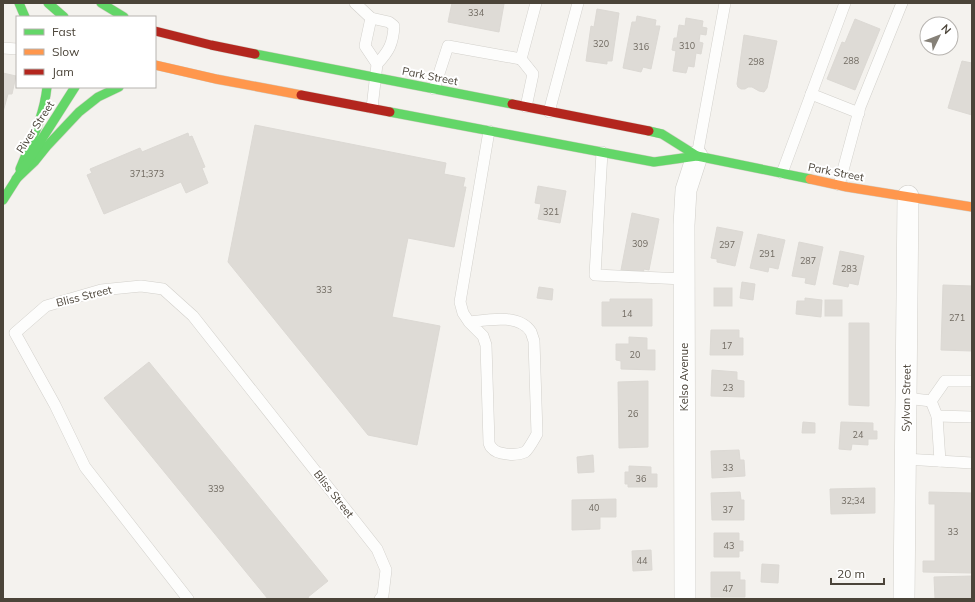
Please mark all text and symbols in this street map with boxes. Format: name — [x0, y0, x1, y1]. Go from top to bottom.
house number: 334 — [468, 7, 485, 18]
legend — [16, 16, 156, 88]
north arrow — [919, 16, 959, 56]
text: N — [938, 21, 954, 37]
text: Fast — [52, 24, 76, 39]
house number: 320 — [593, 38, 609, 49]
house number: 310 — [679, 40, 695, 51]
house number: 316 — [633, 41, 649, 52]
text: Slow — [52, 44, 80, 59]
house number: 288 — [843, 55, 859, 66]
house number: 298 — [748, 56, 764, 67]
text: Jam — [52, 64, 74, 79]
street label: Park Street — [401, 64, 459, 88]
street label: River Street — [13, 98, 57, 156]
street label: Park Street — [807, 160, 865, 184]
house number: 371;373 — [130, 168, 164, 179]
house number: 321 — [543, 206, 559, 217]
house number: 309 — [632, 238, 648, 249]
house number: 297 — [719, 239, 735, 250]
house number: 291 — [759, 248, 775, 259]
house number: 287 — [800, 255, 816, 266]
house number: 283 — [841, 263, 857, 274]
street label: Bliss Street — [55, 282, 113, 310]
house number: 333 — [316, 284, 332, 295]
house number: 14 — [622, 308, 633, 319]
house number: 271 — [949, 312, 965, 323]
house number: 17 — [722, 340, 732, 351]
street label: Kelso Avenue — [677, 343, 691, 411]
house number: 20 — [630, 349, 640, 360]
street label: Sylvan Street — [898, 364, 914, 432]
house number: 23 — [723, 382, 733, 393]
house number: 26 — [628, 408, 638, 419]
house number: 24 — [853, 429, 864, 440]
house number: 33 — [723, 462, 733, 473]
street label: Bliss Street — [311, 467, 357, 521]
house number: 36 — [636, 473, 646, 484]
house number: 339 — [208, 483, 224, 494]
house number: 32;34 — [841, 495, 865, 506]
house number: 40 — [589, 502, 599, 513]
house number: 37 — [723, 504, 733, 515]
house number: 33 — [948, 526, 958, 537]
house number: 43 — [724, 540, 734, 551]
house number: 44 — [637, 555, 648, 566]
scale bar — [831, 560, 884, 586]
text: 20 m — [837, 566, 865, 581]
house number: 47 — [723, 583, 733, 594]

